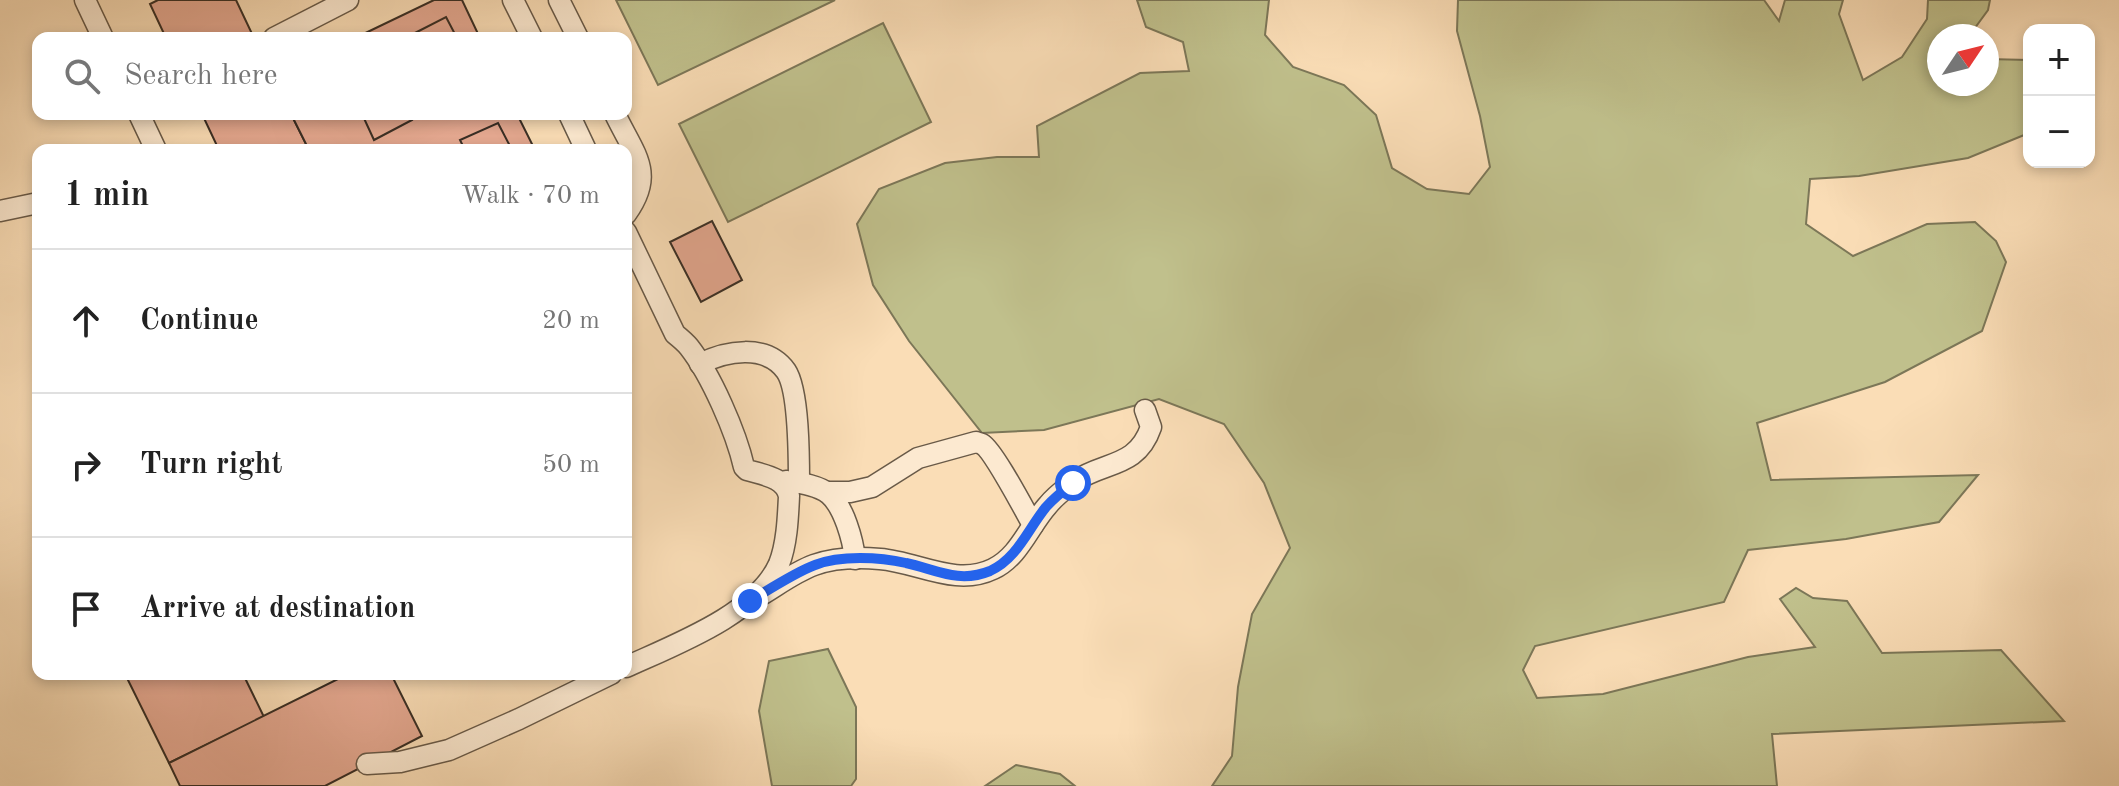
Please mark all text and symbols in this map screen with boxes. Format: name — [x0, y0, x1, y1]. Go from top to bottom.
north arrow — [1927, 24, 1999, 96]
map controls — [2023, 24, 2095, 168]
button: + — [2023, 24, 2095, 96]
search box — [32, 32, 632, 120]
icon: search — [60, 54, 104, 98]
text: Search here — [124, 61, 278, 91]
button: − — [2023, 96, 2095, 168]
text: 1 min — [64, 179, 149, 213]
text: Walk · 70 m — [461, 183, 600, 209]
icon: ahead — [64, 299, 108, 343]
text: Continue — [140, 306, 259, 336]
text: 20 m — [542, 308, 600, 334]
icon: right — [64, 443, 108, 487]
text: Turn right — [140, 450, 282, 480]
text: 50 m — [542, 452, 600, 478]
route start — [1055, 465, 1091, 501]
route end — [732, 583, 768, 619]
icon: arrive — [64, 587, 108, 631]
text: Arrive at destination — [140, 594, 415, 624]

